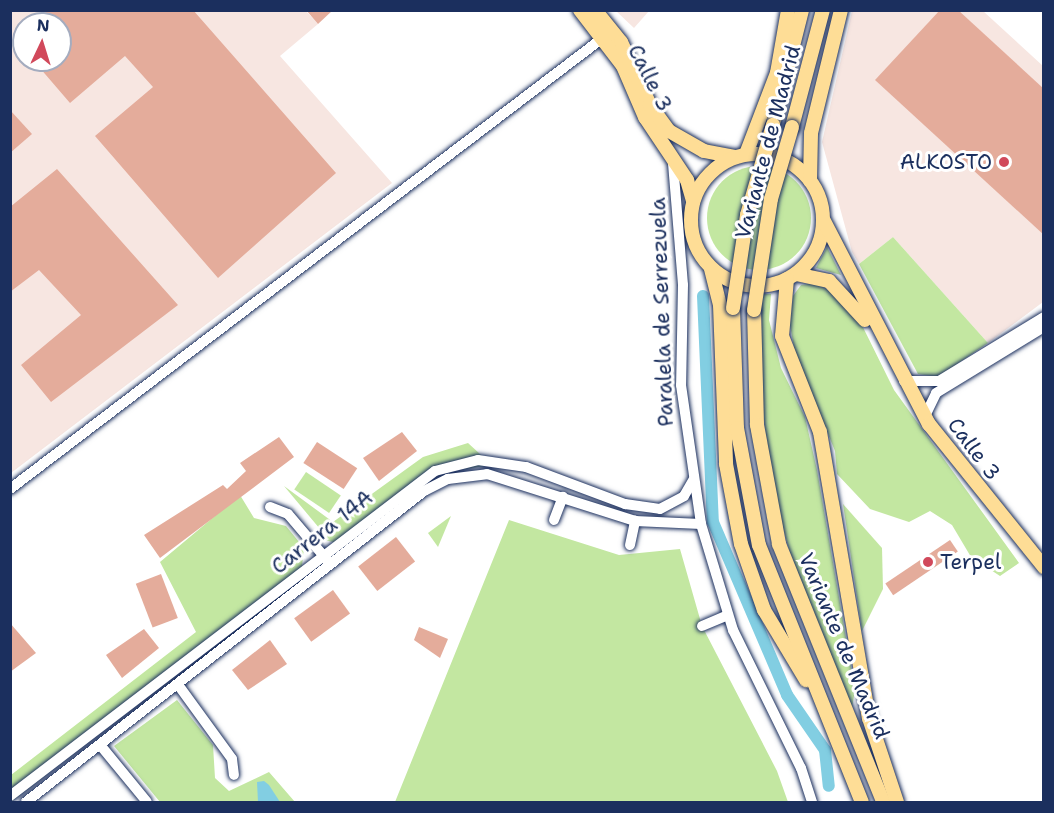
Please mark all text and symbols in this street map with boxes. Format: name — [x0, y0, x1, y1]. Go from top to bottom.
north arrow — [12, 12, 72, 72]
text: N — [36, 15, 50, 36]
street label: Calle 3 — [622, 40, 678, 116]
street label: Variante de Madrid — [730, 42, 806, 242]
place label: ALKOSTO — [900, 149, 992, 175]
marker: ALKOSTO — [997, 155, 1011, 169]
street label: Paralela de Serrezuela — [645, 197, 679, 427]
street label: Calle 3 — [942, 413, 1006, 485]
street label: Carrera 14A — [266, 485, 378, 579]
street label: Variante de Madrid — [793, 549, 895, 743]
place label: Terpel — [940, 549, 1001, 575]
marker: Terpel — [921, 555, 935, 569]

